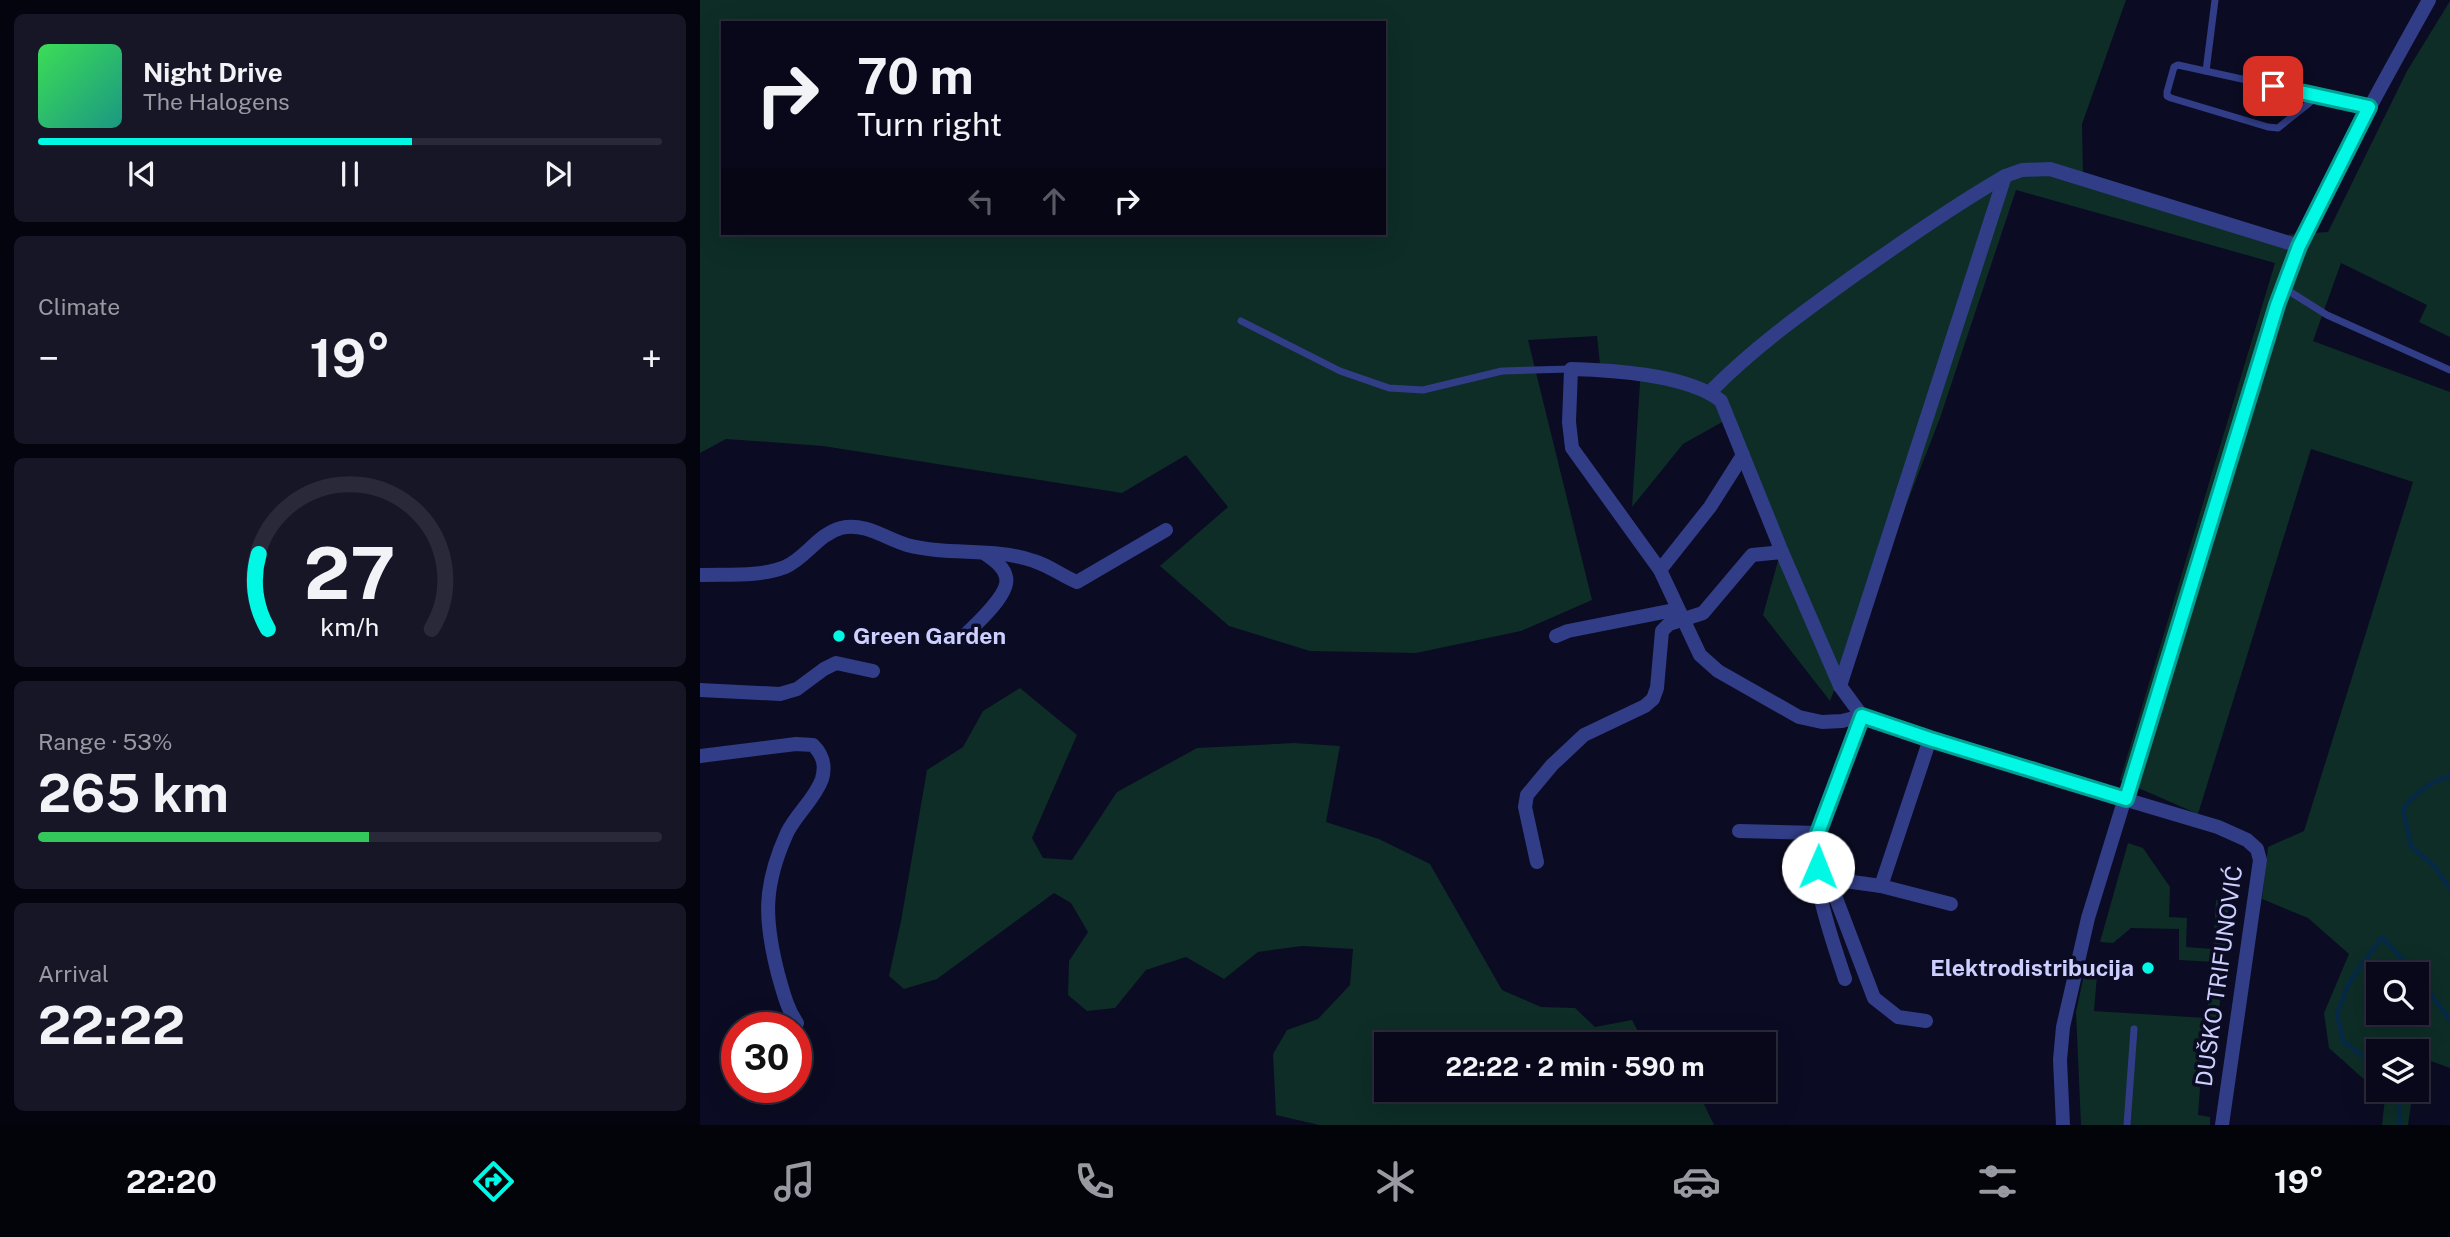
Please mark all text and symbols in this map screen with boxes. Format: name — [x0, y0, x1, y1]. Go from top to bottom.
text: 70 m — [857, 47, 974, 105]
icon: right — [742, 49, 833, 140]
pin — [2243, 56, 2303, 116]
text: Night Drive — [143, 57, 283, 88]
icon: arrive — [2254, 67, 2292, 105]
text: The Halogens — [143, 88, 290, 115]
text: Turn right — [857, 106, 1002, 143]
icon: previous — [123, 155, 161, 193]
icon: pause — [331, 155, 369, 193]
icon: next — [539, 155, 577, 193]
icon: left — [962, 182, 1000, 220]
icon: ahead — [1035, 182, 1073, 220]
icon: right — [1108, 182, 1146, 220]
text: Climate — [38, 293, 120, 320]
text: 19° — [309, 328, 391, 389]
text: − — [38, 336, 59, 381]
text: + — [641, 336, 662, 381]
text: 27 — [304, 530, 396, 615]
text: km/h — [321, 611, 379, 641]
place label: Green Garden — [853, 622, 1006, 649]
marker: Green Garden — [831, 628, 847, 644]
text: Range · 53% — [38, 728, 172, 755]
text: 265 km — [38, 763, 229, 824]
position arrow — [1781, 830, 1855, 904]
street label: DUŠKO TRIFUNOVIĆ — [2190, 864, 2247, 1088]
place label: Elektrodistribucija — [1930, 954, 2134, 981]
text: Arrival — [38, 960, 109, 987]
marker: Elektrodistribucija — [2140, 960, 2156, 976]
map controls — [2366, 962, 2429, 1102]
button: search — [2366, 962, 2429, 1025]
text: 22:22 — [38, 995, 185, 1056]
speed limit sign: 30 — [721, 1012, 812, 1103]
button: layers — [2366, 1039, 2429, 1102]
text: 22:22 · 2 min · 590 m — [1446, 1051, 1704, 1082]
icon: directions — [469, 1157, 518, 1206]
icon: music — [770, 1157, 819, 1206]
icon: phone — [1070, 1157, 1119, 1206]
icon: climate — [1371, 1157, 1420, 1206]
icon: car — [1672, 1157, 1721, 1206]
icon: filters — [1973, 1157, 2022, 1206]
text: 22:20 — [126, 1163, 217, 1200]
text: 19° — [2274, 1163, 2324, 1200]

